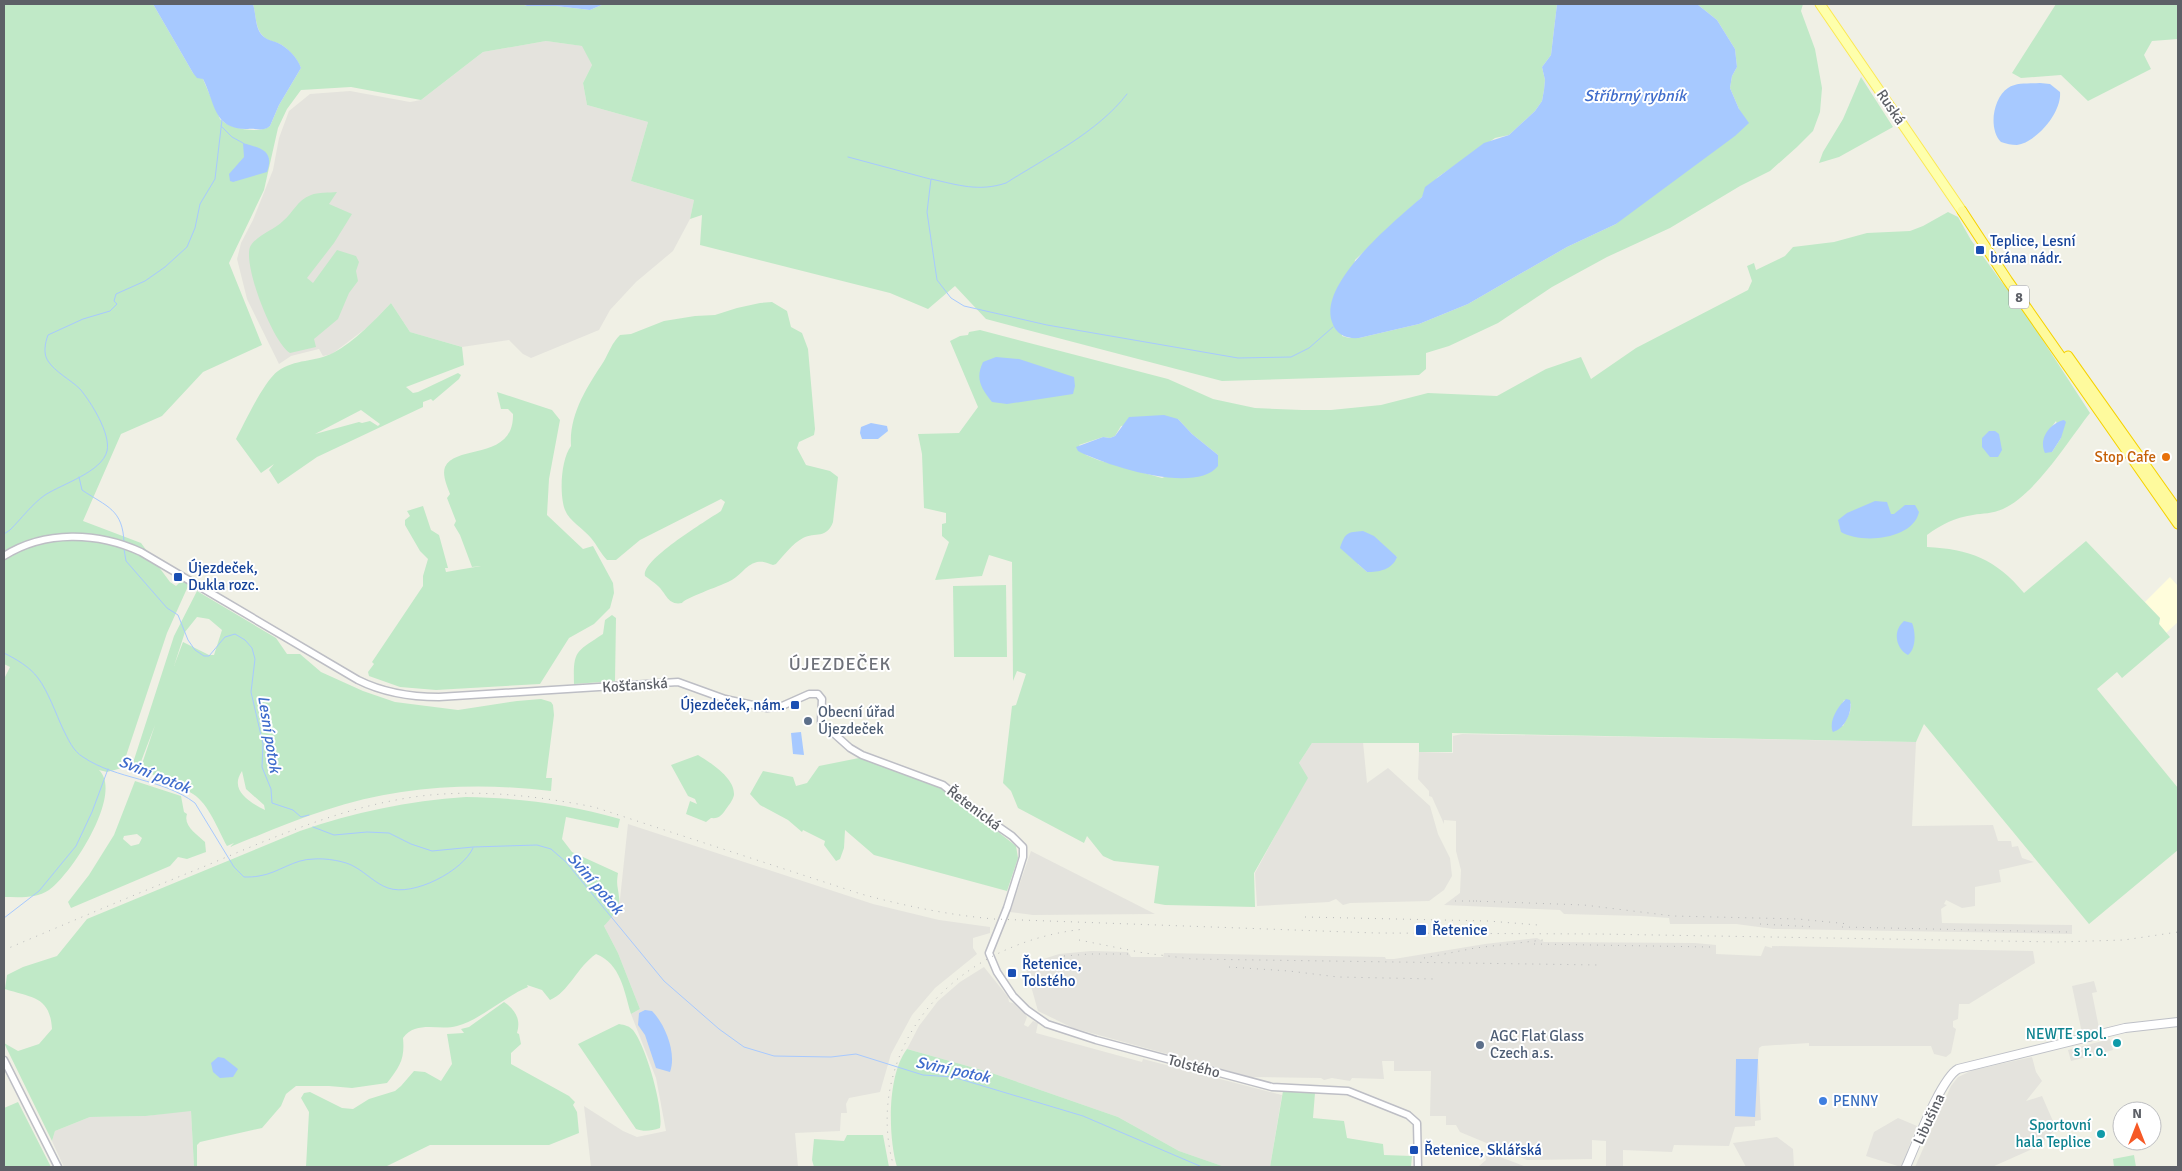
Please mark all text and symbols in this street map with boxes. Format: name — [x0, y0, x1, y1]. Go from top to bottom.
water label: Stříbrný rybník — [1584, 86, 1688, 106]
street label: Ruská — [1873, 86, 1909, 128]
place label: Teplice, Lesní brána nádr. — [1990, 232, 2076, 267]
marker: Teplice, Lesní brána nádr. — [1974, 244, 1986, 256]
road number: 8 — [2009, 286, 2029, 308]
place label: Stop Cafe — [2095, 448, 2156, 466]
marker: Stop Cafe — [2160, 451, 2172, 463]
place label: Újezdeček, Dukla rozc. — [188, 558, 259, 594]
marker: Újezdeček, Dukla rozc. — [172, 571, 184, 583]
district label: ÚJEZDEČEK — [789, 653, 891, 675]
street label: Košťanská — [602, 674, 668, 696]
water label: Lesní potok — [253, 694, 285, 776]
place label: Újezdeček, nám. — [680, 695, 785, 714]
marker: Újezdeček, nám. — [789, 699, 801, 711]
place label: Obecní úřad Újezdeček — [818, 703, 895, 738]
marker: Obecní úřad Újezdeček — [802, 715, 814, 727]
water label: Sviní potok — [116, 752, 195, 799]
street label: Řetenická — [943, 781, 1005, 834]
water label: Sviní potok — [563, 849, 629, 920]
place label: Řetenice — [1432, 920, 1488, 939]
marker: Řetenice — [1414, 923, 1428, 937]
place label: Řetenice, Tolstého — [1022, 954, 1082, 990]
marker: Řetenice, Tolstého — [1006, 967, 1018, 979]
place label: NEWTE spol. s r. o. — [2026, 1025, 2107, 1060]
place label: AGC Flat Glass Czech a.s. — [1490, 1027, 1584, 1062]
marker: NEWTE spol. s r. o. — [2111, 1037, 2123, 1049]
marker: AGC Flat Glass Czech a.s. — [1474, 1039, 1486, 1051]
street label: Tolstého — [1166, 1050, 1222, 1082]
water label: Sviní potok — [914, 1052, 993, 1088]
street label: Libušina — [1909, 1091, 1949, 1147]
place label: PENNY — [1833, 1092, 1878, 1110]
marker: PENNY — [1817, 1095, 1829, 1107]
north arrow — [2112, 1101, 2162, 1151]
text: N — [2132, 1105, 2142, 1122]
place label: Sportovní hala Teplice — [2015, 1116, 2091, 1151]
marker: Sportovní hala Teplice — [2095, 1128, 2107, 1140]
place label: Řetenice, Sklářská — [1424, 1140, 1542, 1159]
marker: Řetenice, Sklářská — [1408, 1144, 1420, 1156]

